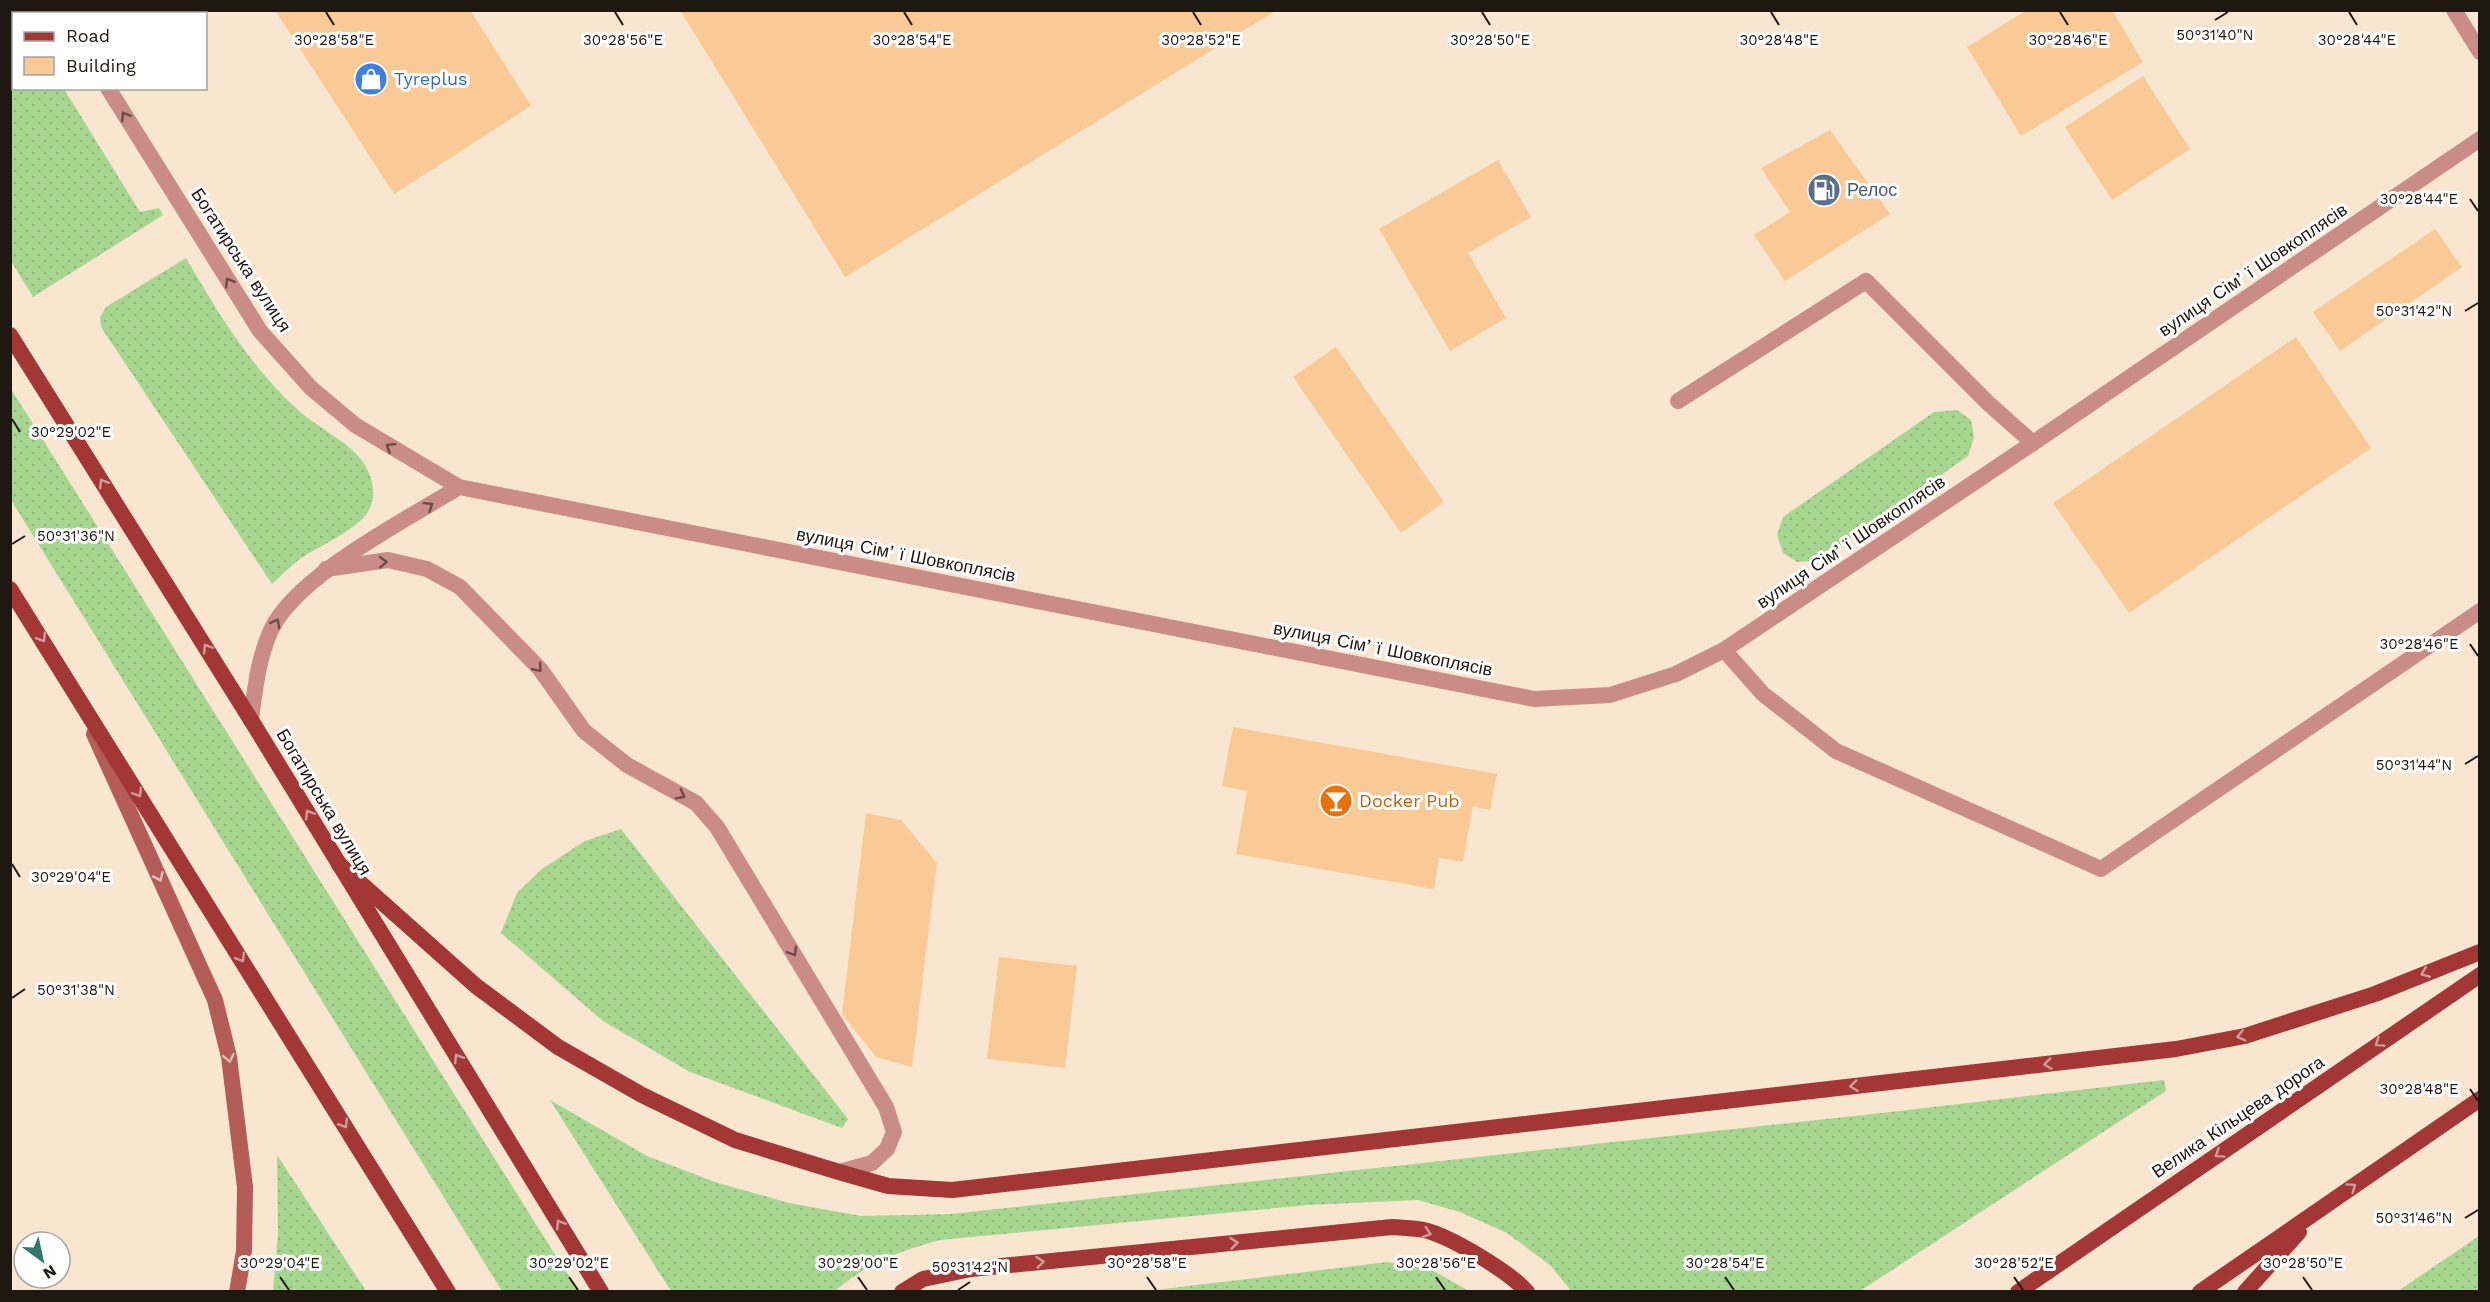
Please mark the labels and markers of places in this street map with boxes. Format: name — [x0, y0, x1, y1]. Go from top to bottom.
shop icon: Tyreplus — [353, 61, 389, 97]
place label: Tyreplus — [394, 68, 468, 89]
fuel station icon: Релос — [1806, 172, 1842, 208]
place label: Релос — [1847, 179, 1897, 200]
bar icon: Docker Pub — [1318, 783, 1354, 819]
place label: Docker Pub — [1359, 790, 1460, 811]

